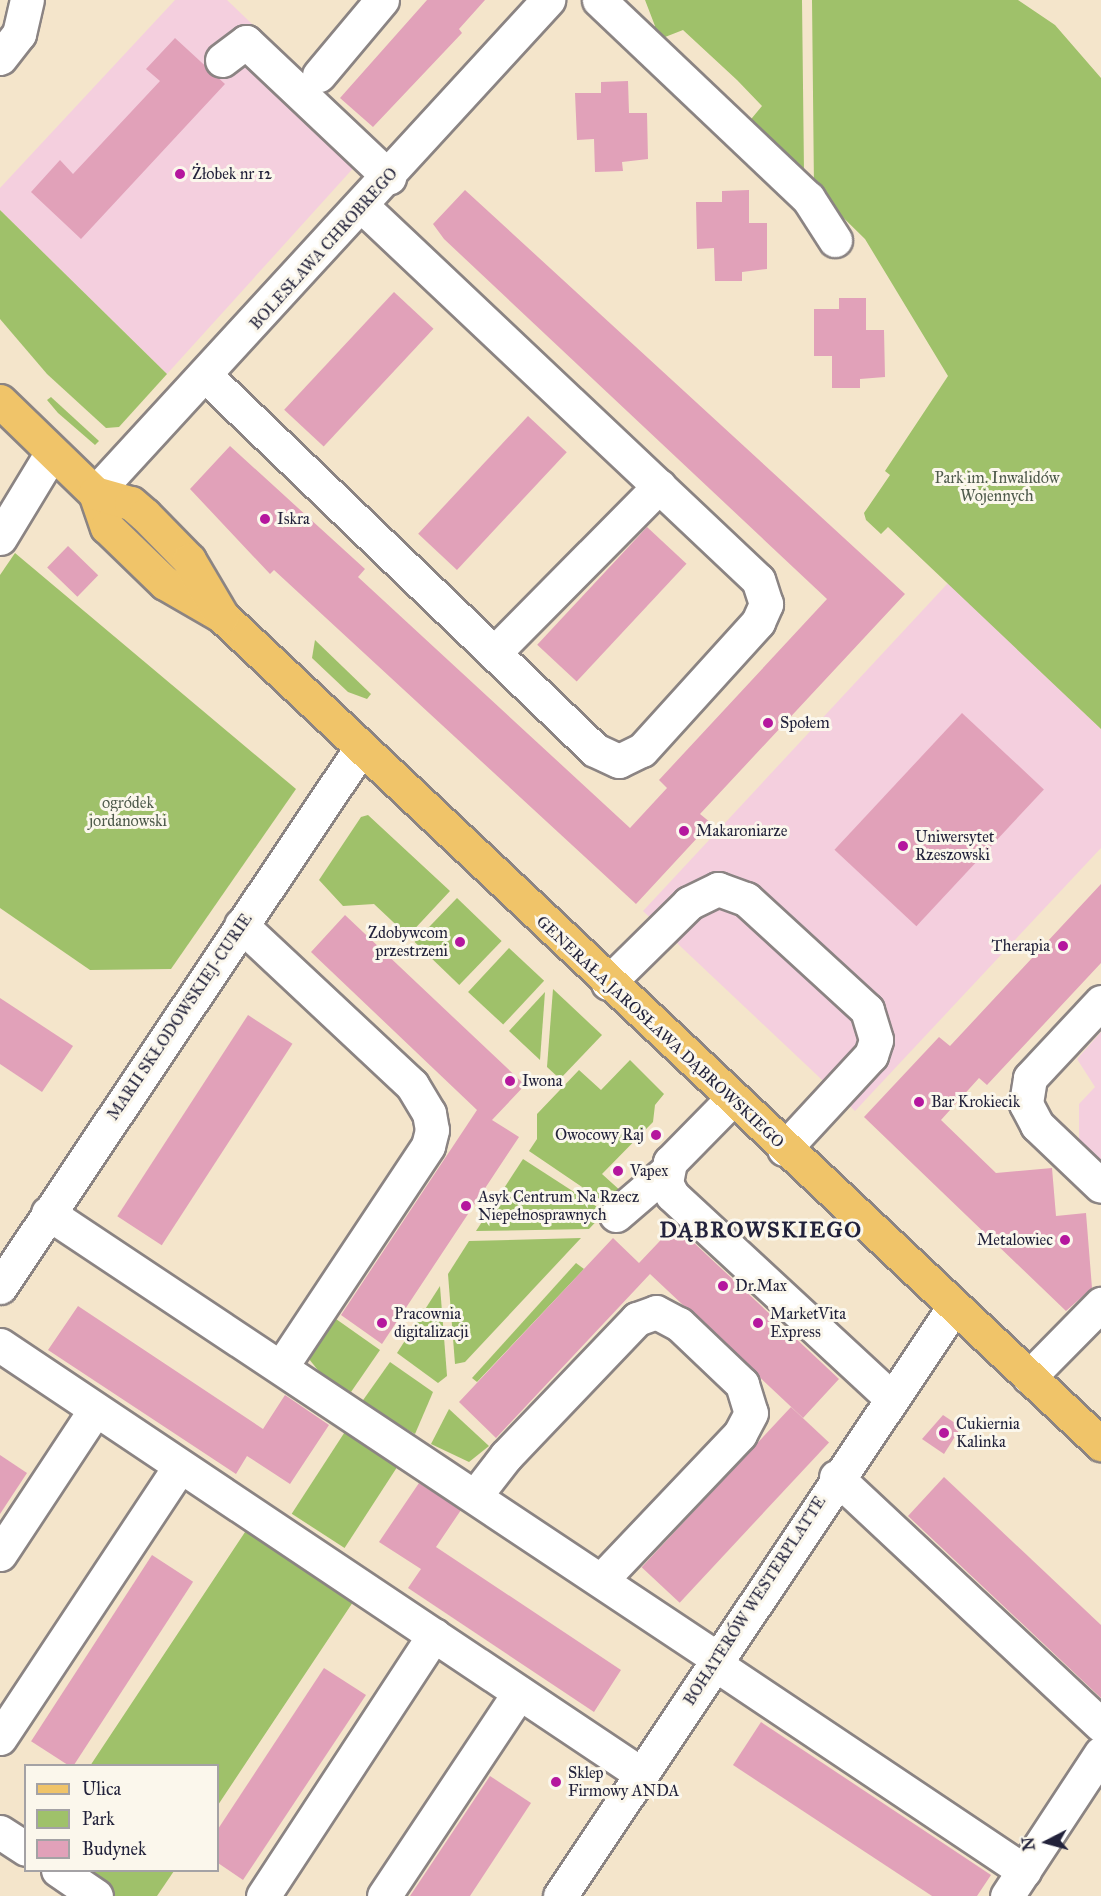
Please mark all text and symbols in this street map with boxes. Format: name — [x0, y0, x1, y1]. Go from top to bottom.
place label: Żłobek nr 12 — [192, 164, 272, 184]
street label: BOLESŁAWA CHROBREGO — [246, 164, 402, 334]
marker: Żłobek nr 12 — [173, 167, 187, 181]
park label: Park im. Inwalidów Wojennych — [935, 468, 1059, 506]
place label: Iskra — [277, 509, 310, 529]
marker: Iskra — [258, 512, 272, 526]
place label: Społem — [780, 713, 830, 733]
marker: Społem — [761, 716, 775, 730]
park label: ogródek jordanowski — [89, 793, 167, 831]
place label: Makaroniarze — [696, 821, 787, 841]
marker: Makaroniarze — [677, 824, 691, 838]
place label: Uniwersytet Rzeszowski — [915, 827, 994, 865]
marker: Uniwersytet Rzeszowski — [896, 839, 910, 853]
street label: MARII SKŁODOWSKIEJ-CURIE — [104, 910, 256, 1124]
street label: GENERAŁA JAROSŁAWA DĄBROWSKIEGO — [532, 912, 788, 1152]
place label: Zdobywcom przestrzeni — [368, 923, 448, 961]
marker: Zdobywcom przestrzeni — [453, 935, 467, 949]
place label: Therapia — [992, 936, 1050, 956]
marker: Therapia — [1054, 937, 1072, 955]
place label: Iwona — [522, 1071, 562, 1091]
marker: Iwona — [503, 1074, 517, 1088]
place label: Bar Krokiecik — [931, 1092, 1020, 1112]
marker: Bar Krokiecik — [912, 1095, 926, 1109]
place label: Owocowy Raj — [555, 1125, 644, 1145]
marker: Owocowy Raj — [649, 1128, 663, 1142]
place label: Vapex — [630, 1161, 668, 1181]
marker: Vapex — [611, 1164, 625, 1178]
place label: Asyk Centrum Na Rzecz Niepełnosprawnych — [478, 1187, 639, 1225]
marker: Asyk Centrum Na Rzecz Niepełnosprawnych — [459, 1199, 473, 1213]
district label: DĄBROWSKIEGO — [660, 1217, 862, 1243]
place label: Metalowiec — [977, 1230, 1053, 1250]
marker: Metalowiec — [1058, 1233, 1072, 1247]
place label: Dr.Max — [735, 1276, 787, 1296]
marker: Dr.Max — [716, 1279, 730, 1293]
place label: Pracownia digitalizacji — [394, 1304, 469, 1342]
place label: MarketVita Express — [770, 1304, 846, 1342]
marker: Pracownia digitalizacji — [375, 1316, 389, 1330]
marker: MarketVita Express — [751, 1316, 765, 1330]
place label: Cukiernia Kalinka — [956, 1414, 1020, 1452]
marker: Cukiernia Kalinka — [937, 1426, 951, 1440]
street label: BOHATERÓW WESTERPLATTE — [680, 1493, 830, 1709]
place label: Sklep Firmowy ANDA — [568, 1763, 679, 1801]
legend — [24, 1764, 219, 1872]
marker: Sklep Firmowy ANDA — [549, 1775, 563, 1789]
text: Ulica — [82, 1778, 121, 1800]
text: Park — [82, 1808, 115, 1830]
north arrow — [1017, 1812, 1077, 1872]
text: N — [1018, 1836, 1039, 1852]
text: Budynek — [82, 1838, 146, 1860]

